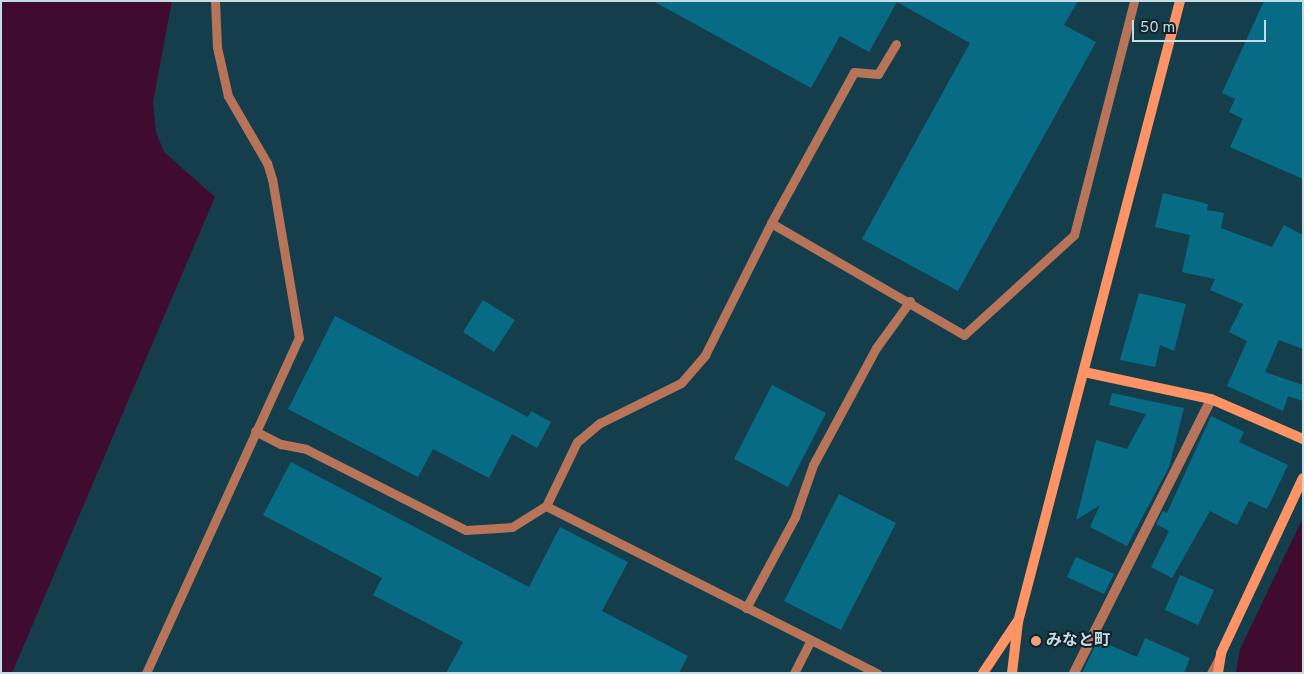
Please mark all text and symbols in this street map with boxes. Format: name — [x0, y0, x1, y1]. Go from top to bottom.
scale bar — [1134, 10, 1268, 42]
text: 50 m — [1140, 19, 1175, 38]
place label: みなと町 — [1046, 631, 1110, 651]
marker: みなと町 — [1030, 635, 1042, 647]

